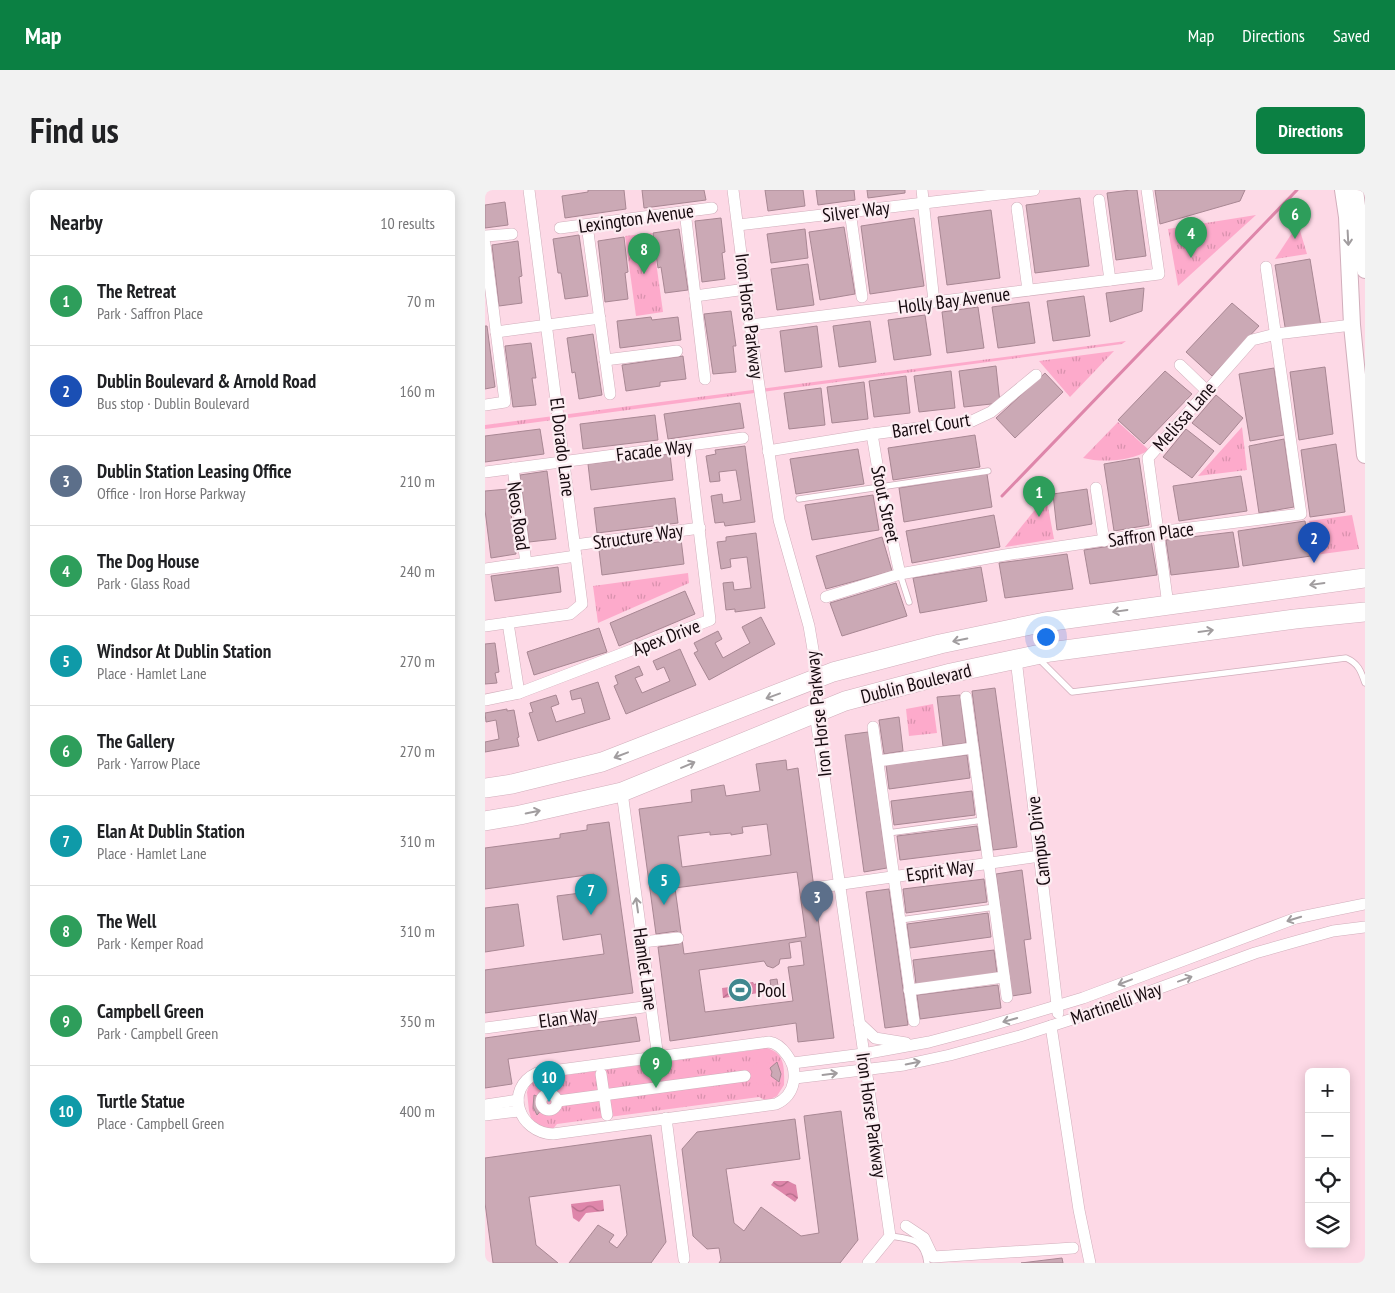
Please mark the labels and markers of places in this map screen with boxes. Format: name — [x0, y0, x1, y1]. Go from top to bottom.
pin: 6 — [1279, 198, 1311, 239]
pin: 4 — [1175, 217, 1207, 258]
pin: 8 — [628, 233, 660, 274]
pin: 1 — [1023, 476, 1055, 517]
pin: 2 — [1298, 522, 1330, 563]
pin: 5 — [648, 864, 680, 905]
pin: 7 — [575, 874, 607, 915]
pin: 3 — [801, 881, 833, 922]
sports icon: Pool — [727, 977, 753, 1003]
place label: Pool — [757, 978, 786, 1002]
pin: 9 — [640, 1047, 672, 1088]
pin: 10 — [533, 1061, 565, 1102]

